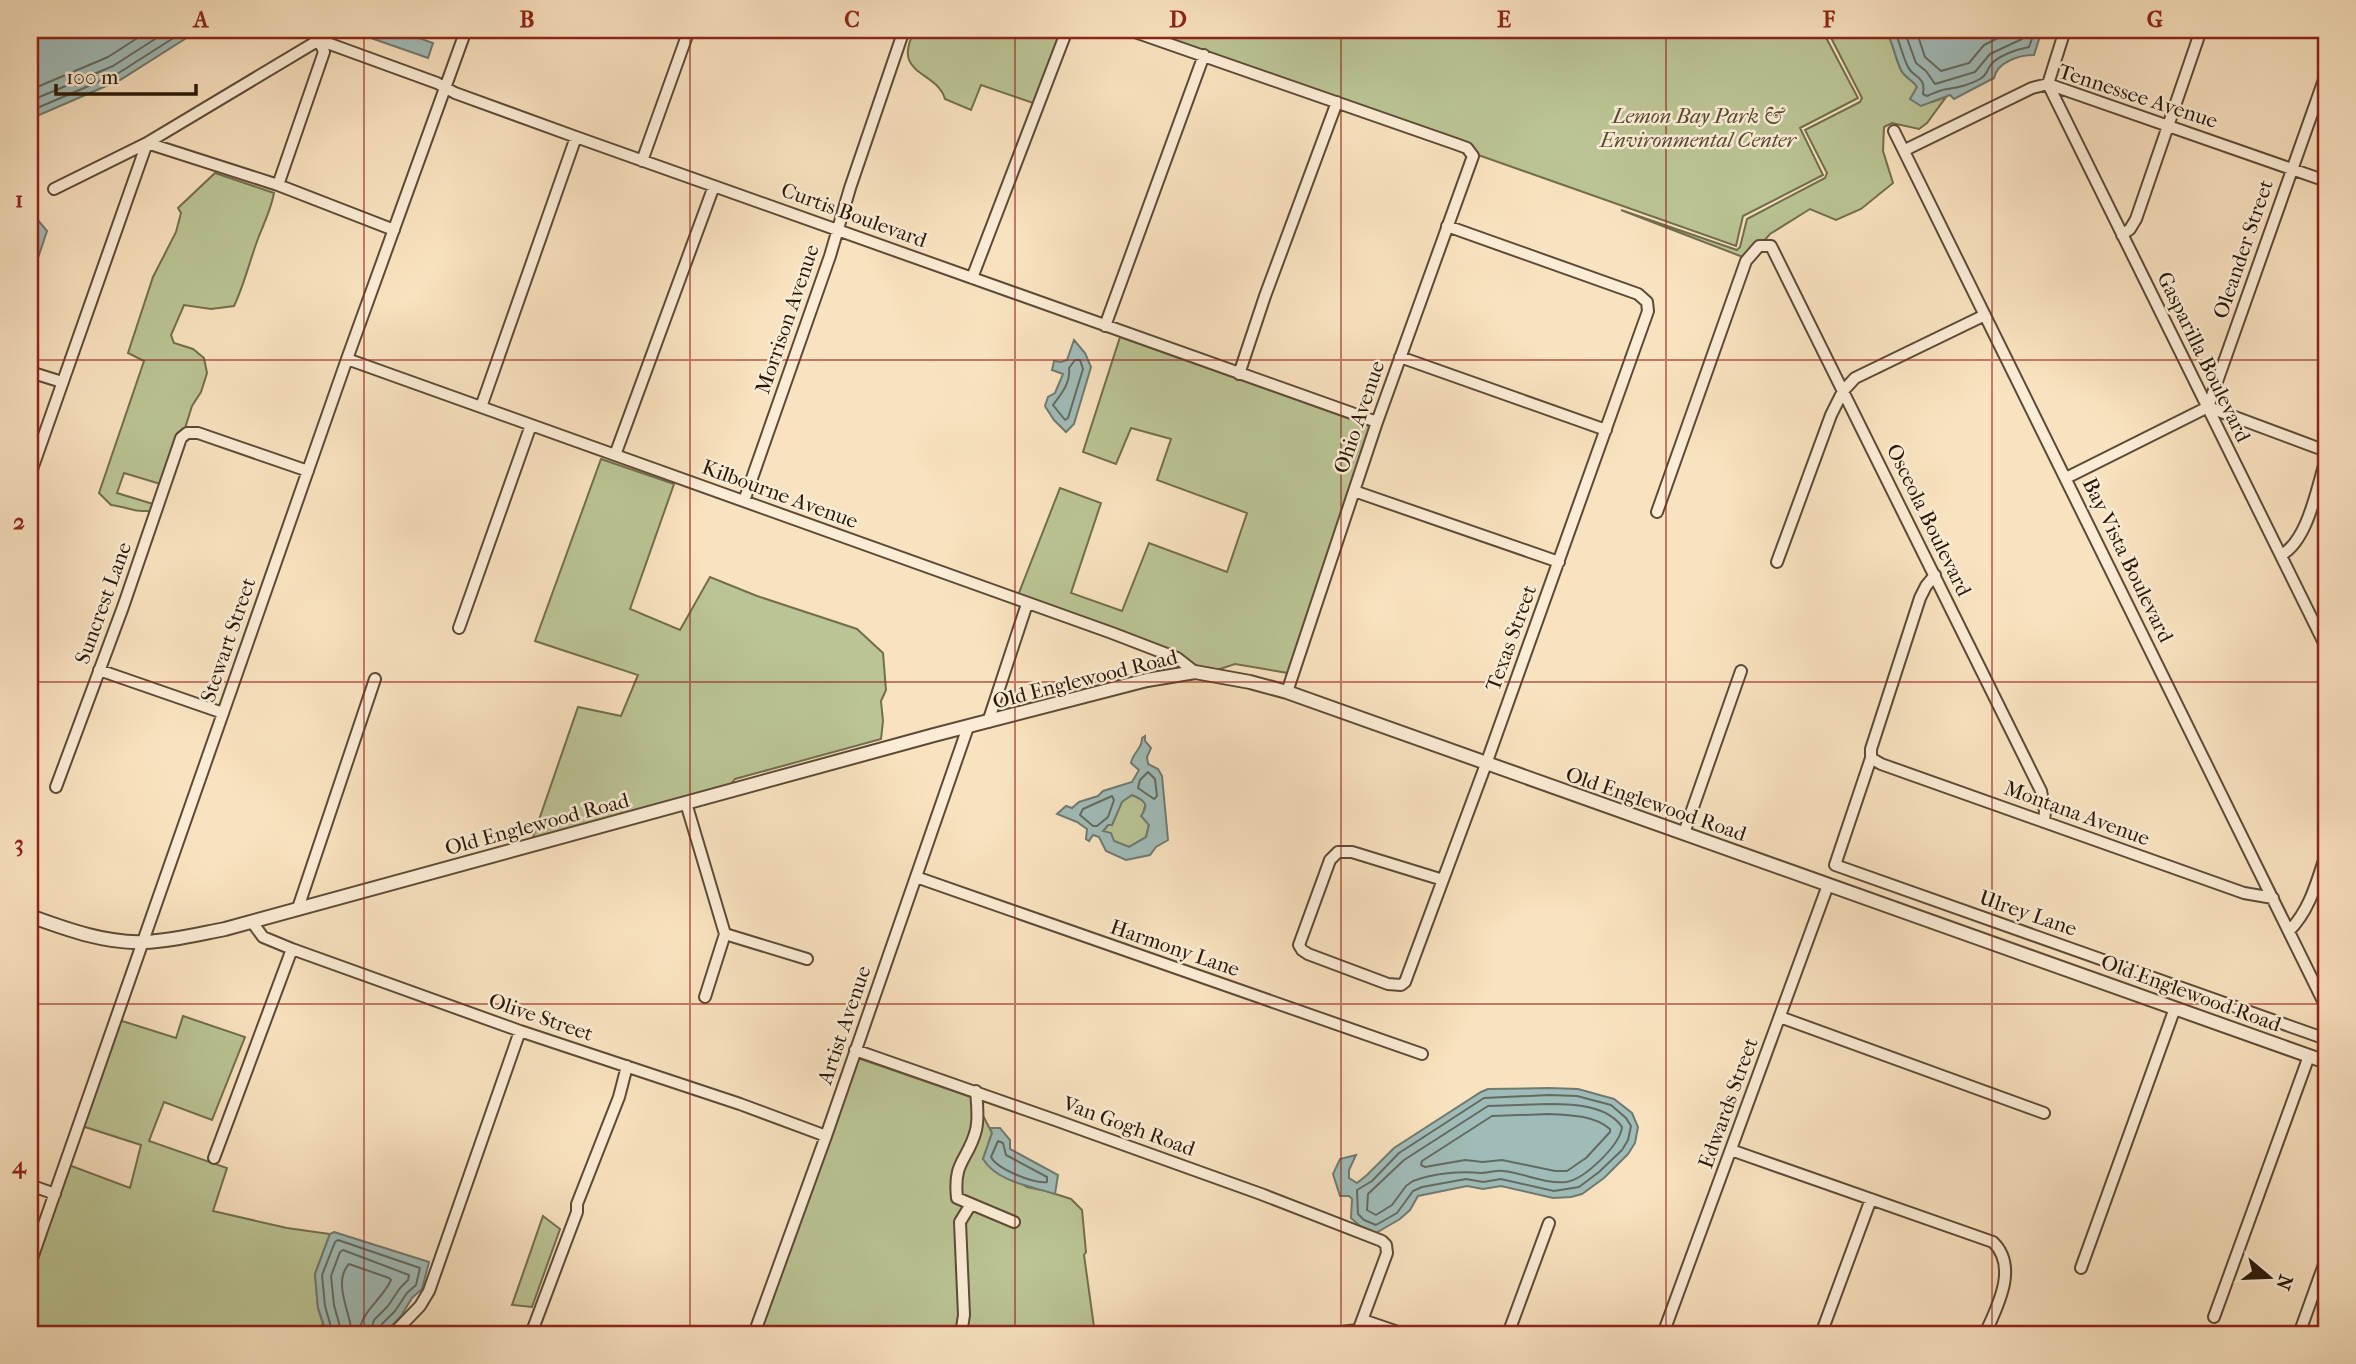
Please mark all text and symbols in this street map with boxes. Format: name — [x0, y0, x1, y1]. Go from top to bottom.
text: A — [192, 6, 210, 33]
text: B — [520, 6, 535, 33]
text: C — [844, 6, 860, 33]
text: D — [1169, 6, 1187, 33]
text: E — [1497, 6, 1511, 33]
text: F — [1822, 6, 1836, 33]
text: G — [2147, 6, 2163, 33]
scale bar — [56, 52, 196, 96]
street label: Tennessee Avenue — [2055, 59, 2221, 133]
text: 100 m — [66, 65, 119, 89]
park label: Lemon Bay Park & Environmental Center — [1598, 104, 1798, 152]
street label: Oleander Street — [2208, 176, 2278, 322]
street label: Curtis Boulevard — [778, 178, 931, 253]
text: 1 — [15, 186, 23, 213]
street label: Morrison Avenue — [750, 241, 824, 397]
street label: Gasparilla Boulevard — [2152, 268, 2256, 447]
street label: Ohio Avenue — [1329, 358, 1389, 476]
street label: Osceola Boulevard — [1882, 440, 1977, 601]
street label: Kilbourne Avenue — [699, 455, 861, 533]
street label: Bay Vista Boulevard — [2078, 474, 2178, 647]
text: 2 — [13, 508, 25, 535]
street label: Suncrest Lane — [70, 539, 136, 667]
street label: Stewart Street — [195, 574, 261, 705]
street label: Texas Street — [1481, 581, 1541, 694]
street label: Old Englewood Road — [990, 644, 1180, 714]
street label: Old Englewood Road — [1562, 762, 1750, 846]
street label: Montana Avenue — [2001, 776, 2153, 850]
street label: Old Englewood Road — [442, 788, 632, 860]
text: 3 — [14, 830, 24, 857]
street label: Ulrey Lane — [1976, 885, 2080, 941]
street label: Harmony Lane — [1107, 915, 1243, 981]
street label: Old Englewood Road — [2098, 949, 2285, 1037]
street label: Artist Avenue — [812, 963, 876, 1088]
street label: Olive Street — [486, 988, 597, 1046]
street label: Edwards Street — [1693, 1034, 1763, 1171]
street label: Van Gogh Road — [1059, 1091, 1199, 1161]
text: 4 — [11, 1152, 27, 1179]
north arrow — [2234, 1242, 2304, 1312]
text: N — [2271, 1272, 2297, 1293]

